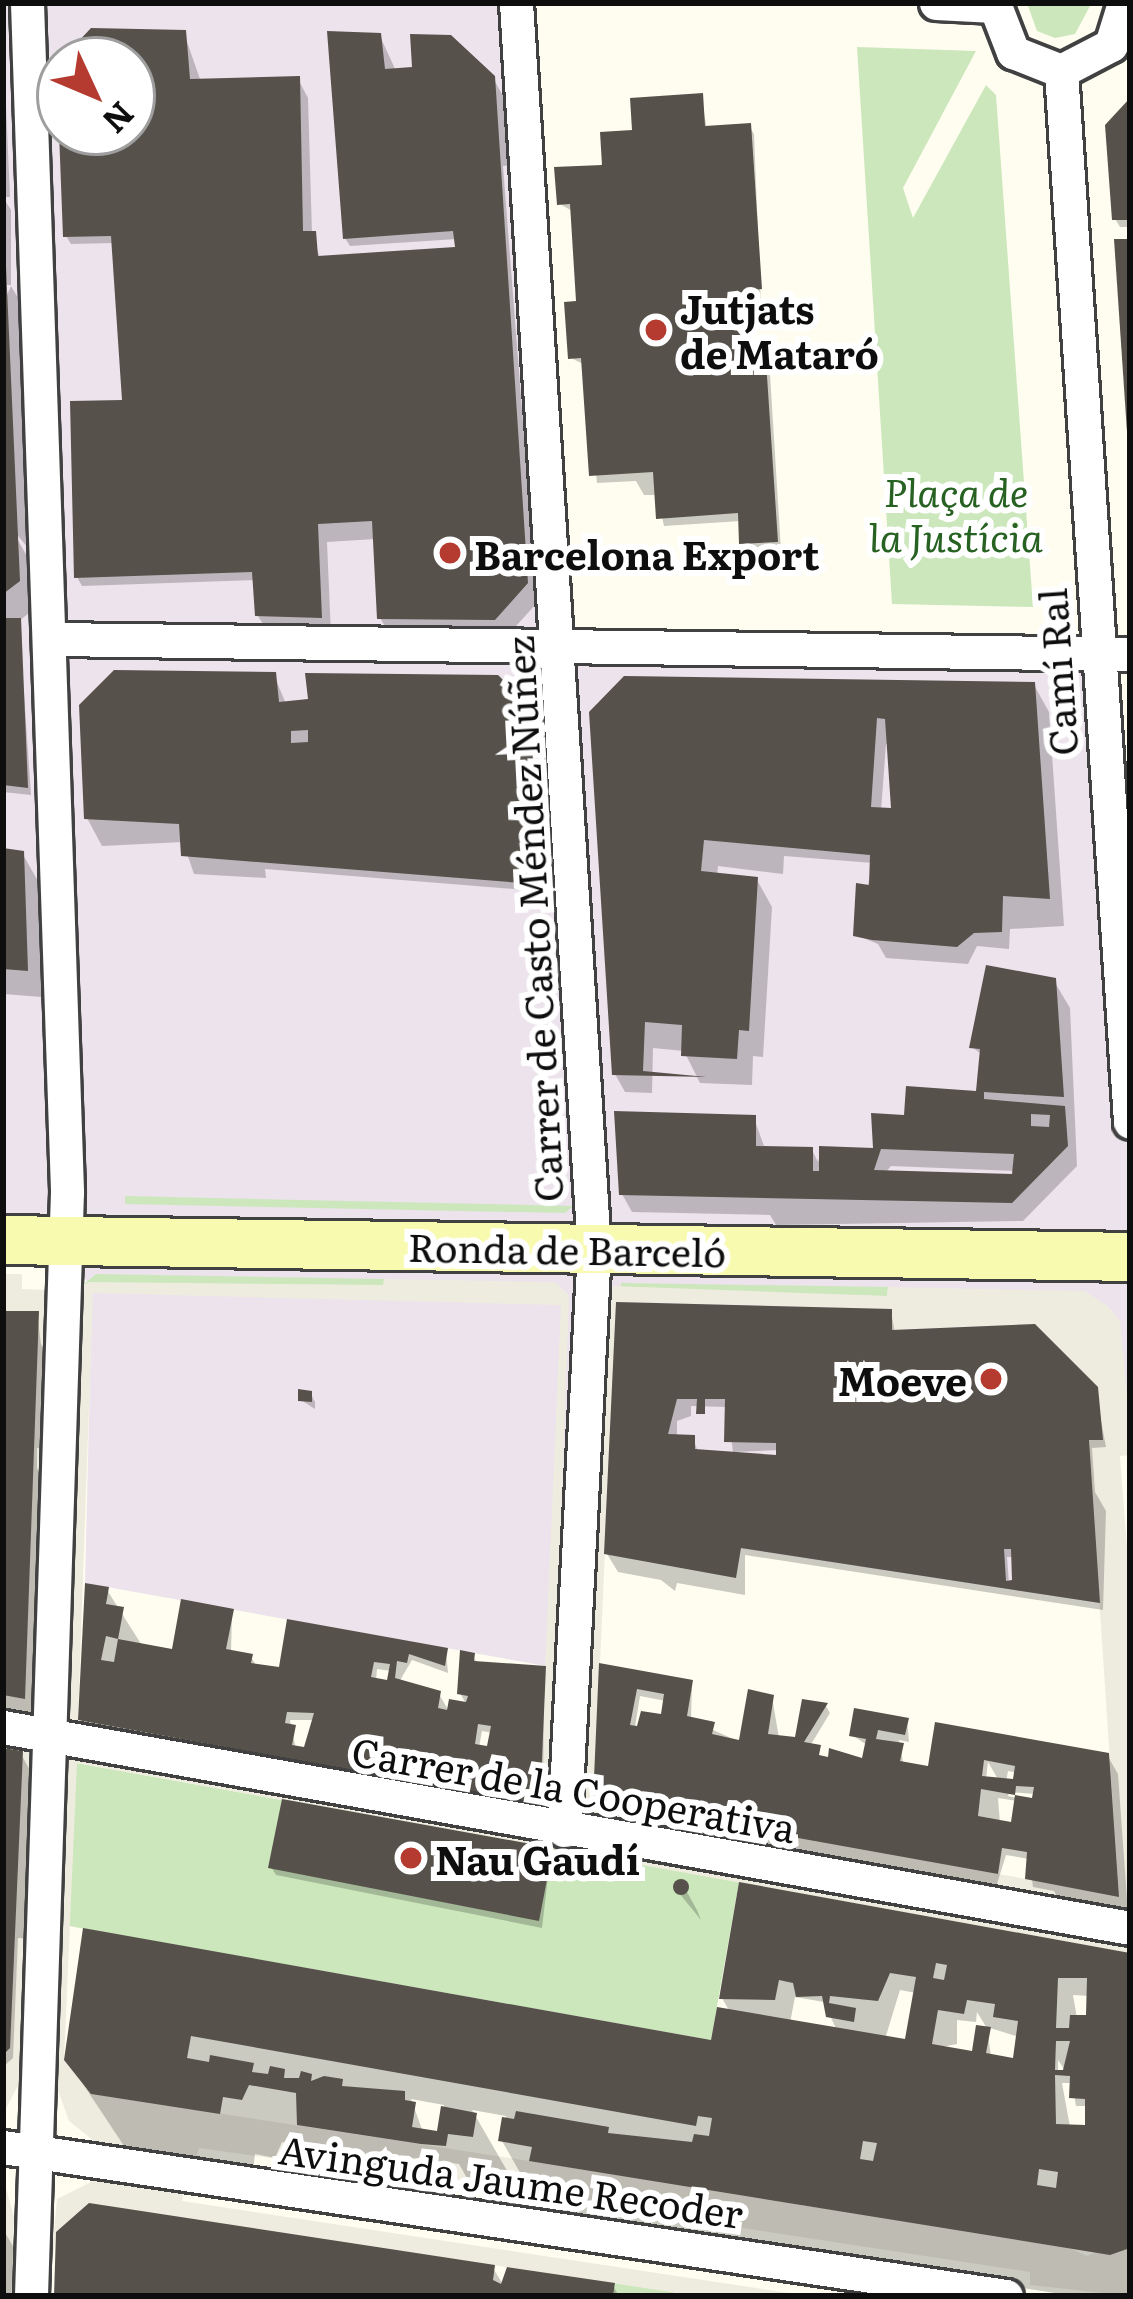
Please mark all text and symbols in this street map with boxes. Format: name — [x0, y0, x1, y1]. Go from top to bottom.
north arrow — [36, 36, 156, 156]
text: N — [93, 92, 147, 146]
place label: Jutjats de Mataró — [680, 285, 879, 376]
marker: Jutjats de Mataró — [643, 317, 669, 343]
park label: Plaça de la Justícia — [869, 468, 1043, 559]
place label: Barcelona Export — [474, 530, 819, 576]
marker: Barcelona Export — [437, 540, 463, 566]
street label: Camí Ral — [1027, 587, 1085, 757]
street label: Carrer de Casto Méndez Núñez — [494, 635, 570, 1203]
street label: Ronda de Barceló — [407, 1222, 727, 1274]
place label: Moeve — [838, 1356, 967, 1402]
marker: Moeve — [978, 1366, 1004, 1392]
street label: Carrer de la Cooperativa — [349, 1726, 799, 1850]
place label: Nau Gaudí — [435, 1835, 640, 1881]
marker: Nau Gaudí — [398, 1845, 424, 1871]
street label: Avinguda Jaume Recoder — [276, 2124, 746, 2236]

